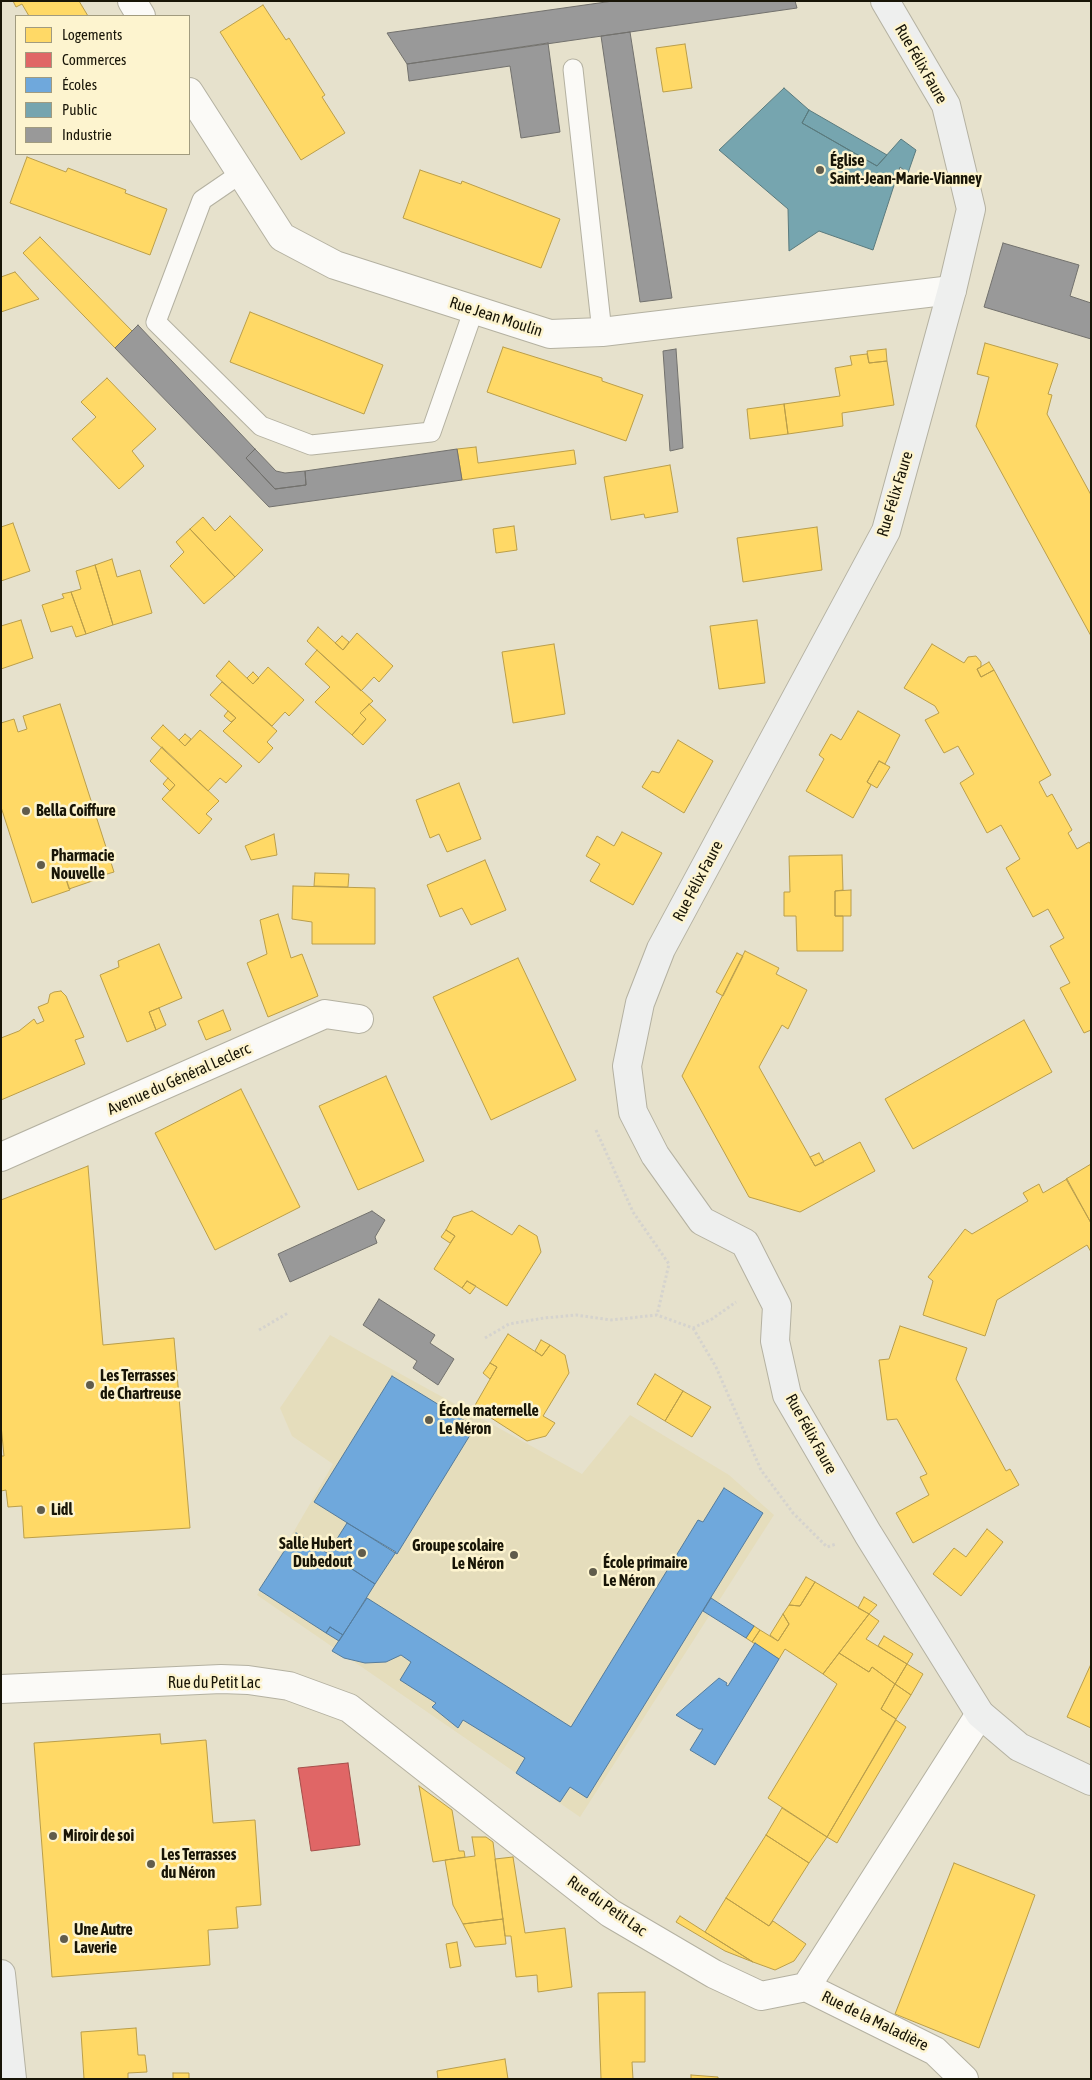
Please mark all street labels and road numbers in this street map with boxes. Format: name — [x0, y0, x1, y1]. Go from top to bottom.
street label: Rue Félix Faure — [891, 21, 951, 107]
street label: Rue Jean Moulin — [447, 293, 545, 341]
street label: Rue Félix Faure — [873, 449, 917, 539]
street label: Rue Félix Faure — [669, 837, 727, 925]
street label: Avenue du Général Leclerc — [105, 1039, 253, 1119]
street label: Rue Félix Faure — [781, 1391, 841, 1477]
street label: Rue du Petit Lac — [168, 1673, 260, 1693]
street label: Rue du Petit Lac — [564, 1872, 650, 1940]
street label: Rue de la Maladière — [818, 1987, 932, 2055]

